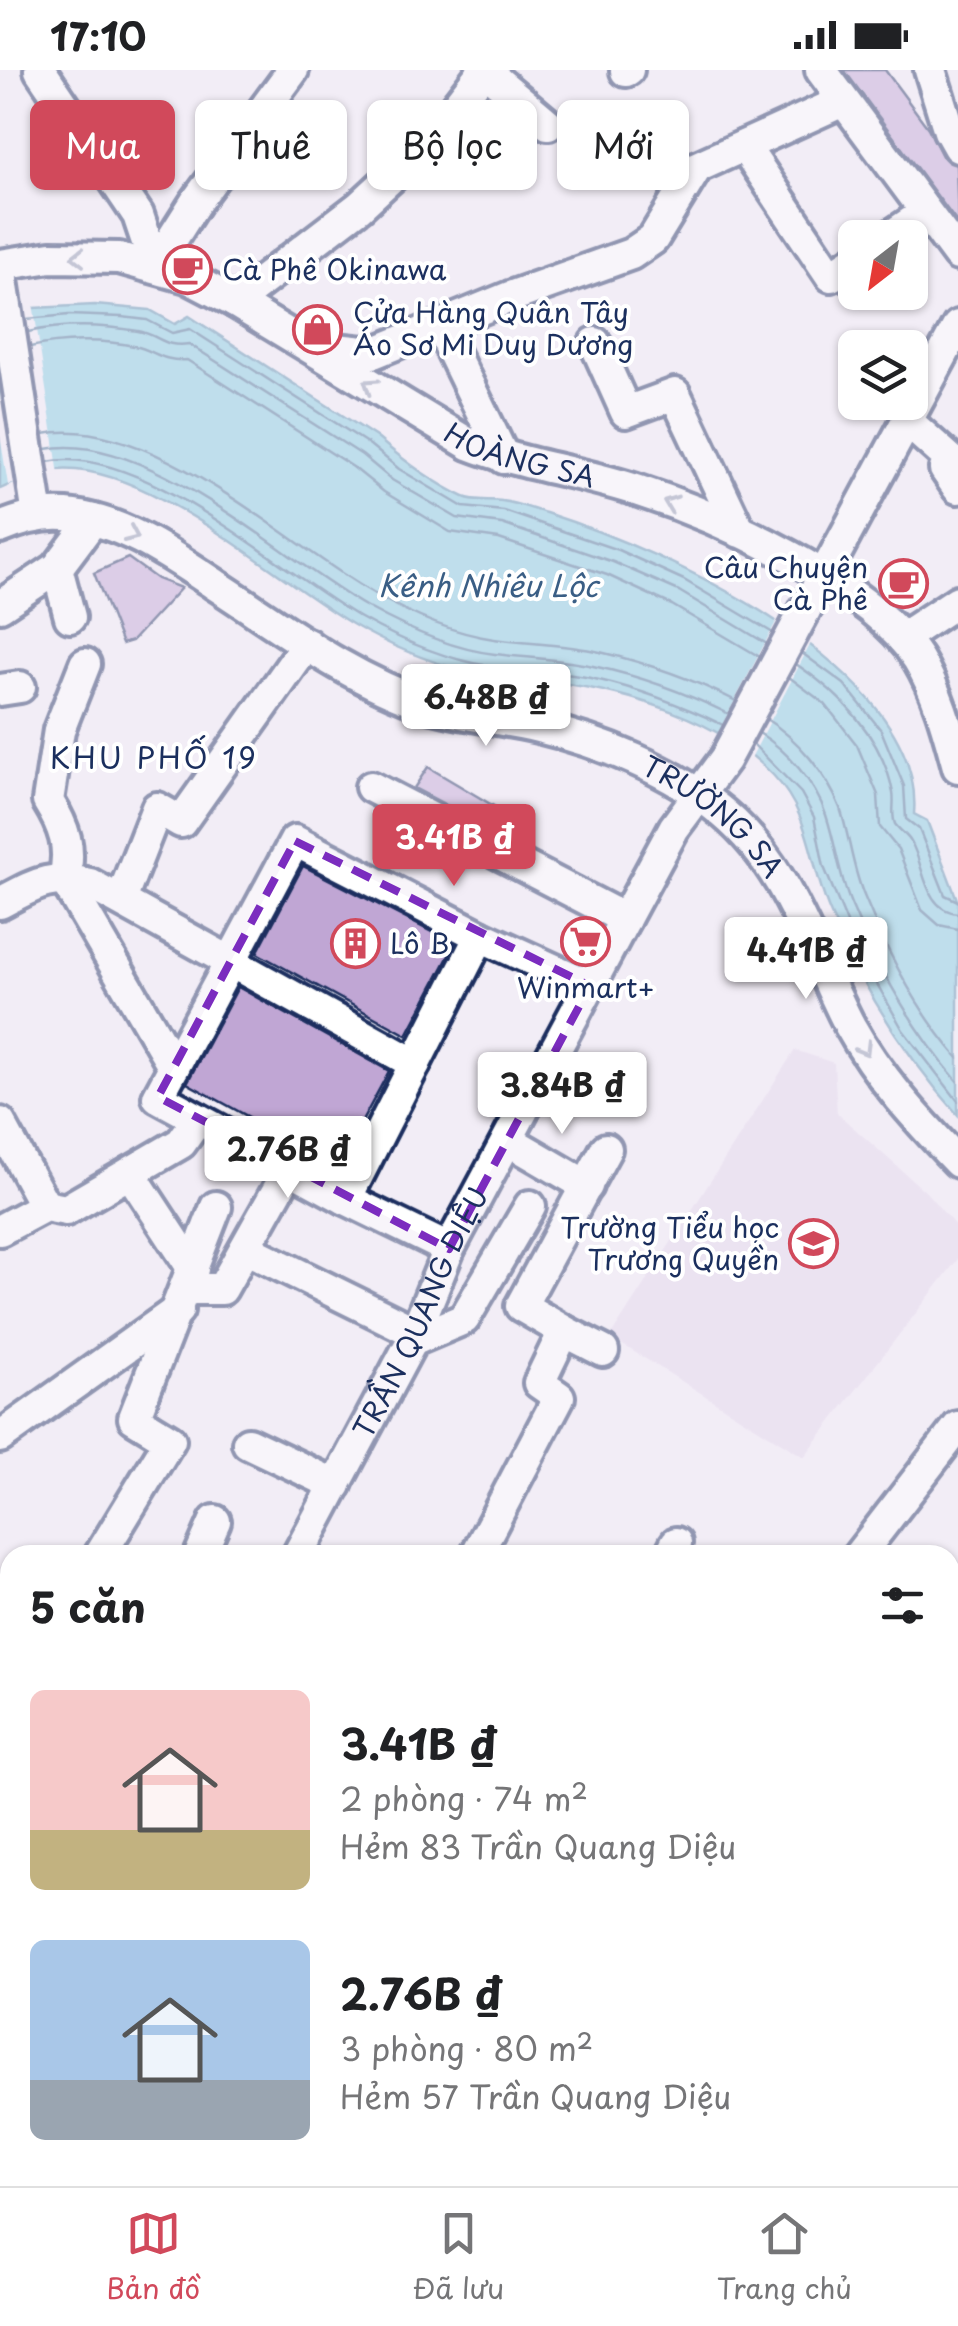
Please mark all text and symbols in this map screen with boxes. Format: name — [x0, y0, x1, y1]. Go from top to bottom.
text: 17:10 — [50, 7, 146, 64]
chip: Mua — [30, 100, 175, 190]
chip: Thuê — [195, 100, 347, 190]
chip: Bộ lọc — [367, 100, 537, 190]
chip: Mới — [557, 100, 689, 190]
north arrow — [838, 220, 928, 310]
map controls — [838, 220, 928, 420]
cafe icon: Cà Phê Okinawa — [161, 244, 213, 296]
one-way arrow — [69, 246, 84, 268]
place label: Cà Phê Okinawa — [222, 247, 447, 290]
place label: Cửa Hàng Quân Tây Áo Sơ Mi Duy Dương — [353, 290, 633, 365]
shop icon: Cửa Hàng Quân Tây Áo Sơ Mi Duy Dương — [292, 303, 344, 355]
button: layers — [838, 330, 928, 420]
one-way arrow — [363, 379, 381, 398]
street label: HOÀNG SA — [436, 411, 600, 498]
one-way arrow — [663, 494, 680, 514]
one-way arrow — [122, 523, 140, 543]
place label: Câu Chuyện Cà Phê — [704, 545, 868, 620]
cafe icon: Câu Chuyện Cà Phê — [877, 558, 929, 610]
water label: Kênh Nhiêu Lộc — [378, 562, 601, 607]
pin: 6.48B ₫ — [394, 664, 578, 749]
text: 6.48B ₫ — [424, 672, 548, 720]
district label: KHU PHỐ 19 — [50, 734, 258, 779]
street label: TRƯỜNG SA — [636, 743, 795, 886]
pin: 3.41B ₫ — [362, 804, 546, 889]
text: 3.41B ₫ — [394, 812, 514, 860]
supermarket icon: Winmart+ — [560, 915, 612, 967]
pin: 4.41B ₫ — [714, 917, 898, 1002]
building icon: Lô B — [329, 918, 381, 970]
place label: Lô B — [390, 921, 449, 964]
text: 4.41B ₫ — [746, 925, 866, 973]
place label: Winmart+ — [517, 965, 655, 1008]
one-way arrow — [852, 1038, 871, 1056]
pin: 3.84B ₫ — [470, 1052, 654, 1137]
text: 3.84B ₫ — [500, 1060, 624, 1108]
pin: 2.76B ₫ — [196, 1116, 380, 1201]
text: 2.76B ₫ — [226, 1124, 350, 1172]
street label: TRẦN QUANG DIỆU — [341, 1179, 498, 1445]
place label: Trường Tiểu học Trương Quyền — [560, 1205, 779, 1280]
school or university icon: Trường Tiểu học Trương Quyền — [788, 1218, 840, 1270]
text: 5 căn — [30, 1574, 146, 1637]
icon: filters — [875, 1578, 930, 1633]
text: 3.41B ₫ — [340, 1711, 496, 1774]
icon: home — [110, 1730, 230, 1850]
text: 2 phòng · 74 m² — [340, 1774, 588, 1822]
text: Hẻm 83 Trần Quang Diệu — [340, 1822, 736, 1870]
text: 2.76B ₫ — [340, 1961, 502, 2024]
icon: home — [110, 1980, 230, 2100]
text: 3 phòng · 80 m² — [340, 2024, 593, 2072]
text: Hẻm 57 Trần Quang Diệu — [340, 2072, 731, 2120]
tab: Bản đồ — [106, 2206, 200, 2309]
tab: Đã lưu — [413, 2206, 504, 2309]
tab: Trang chủ — [717, 2206, 852, 2309]

